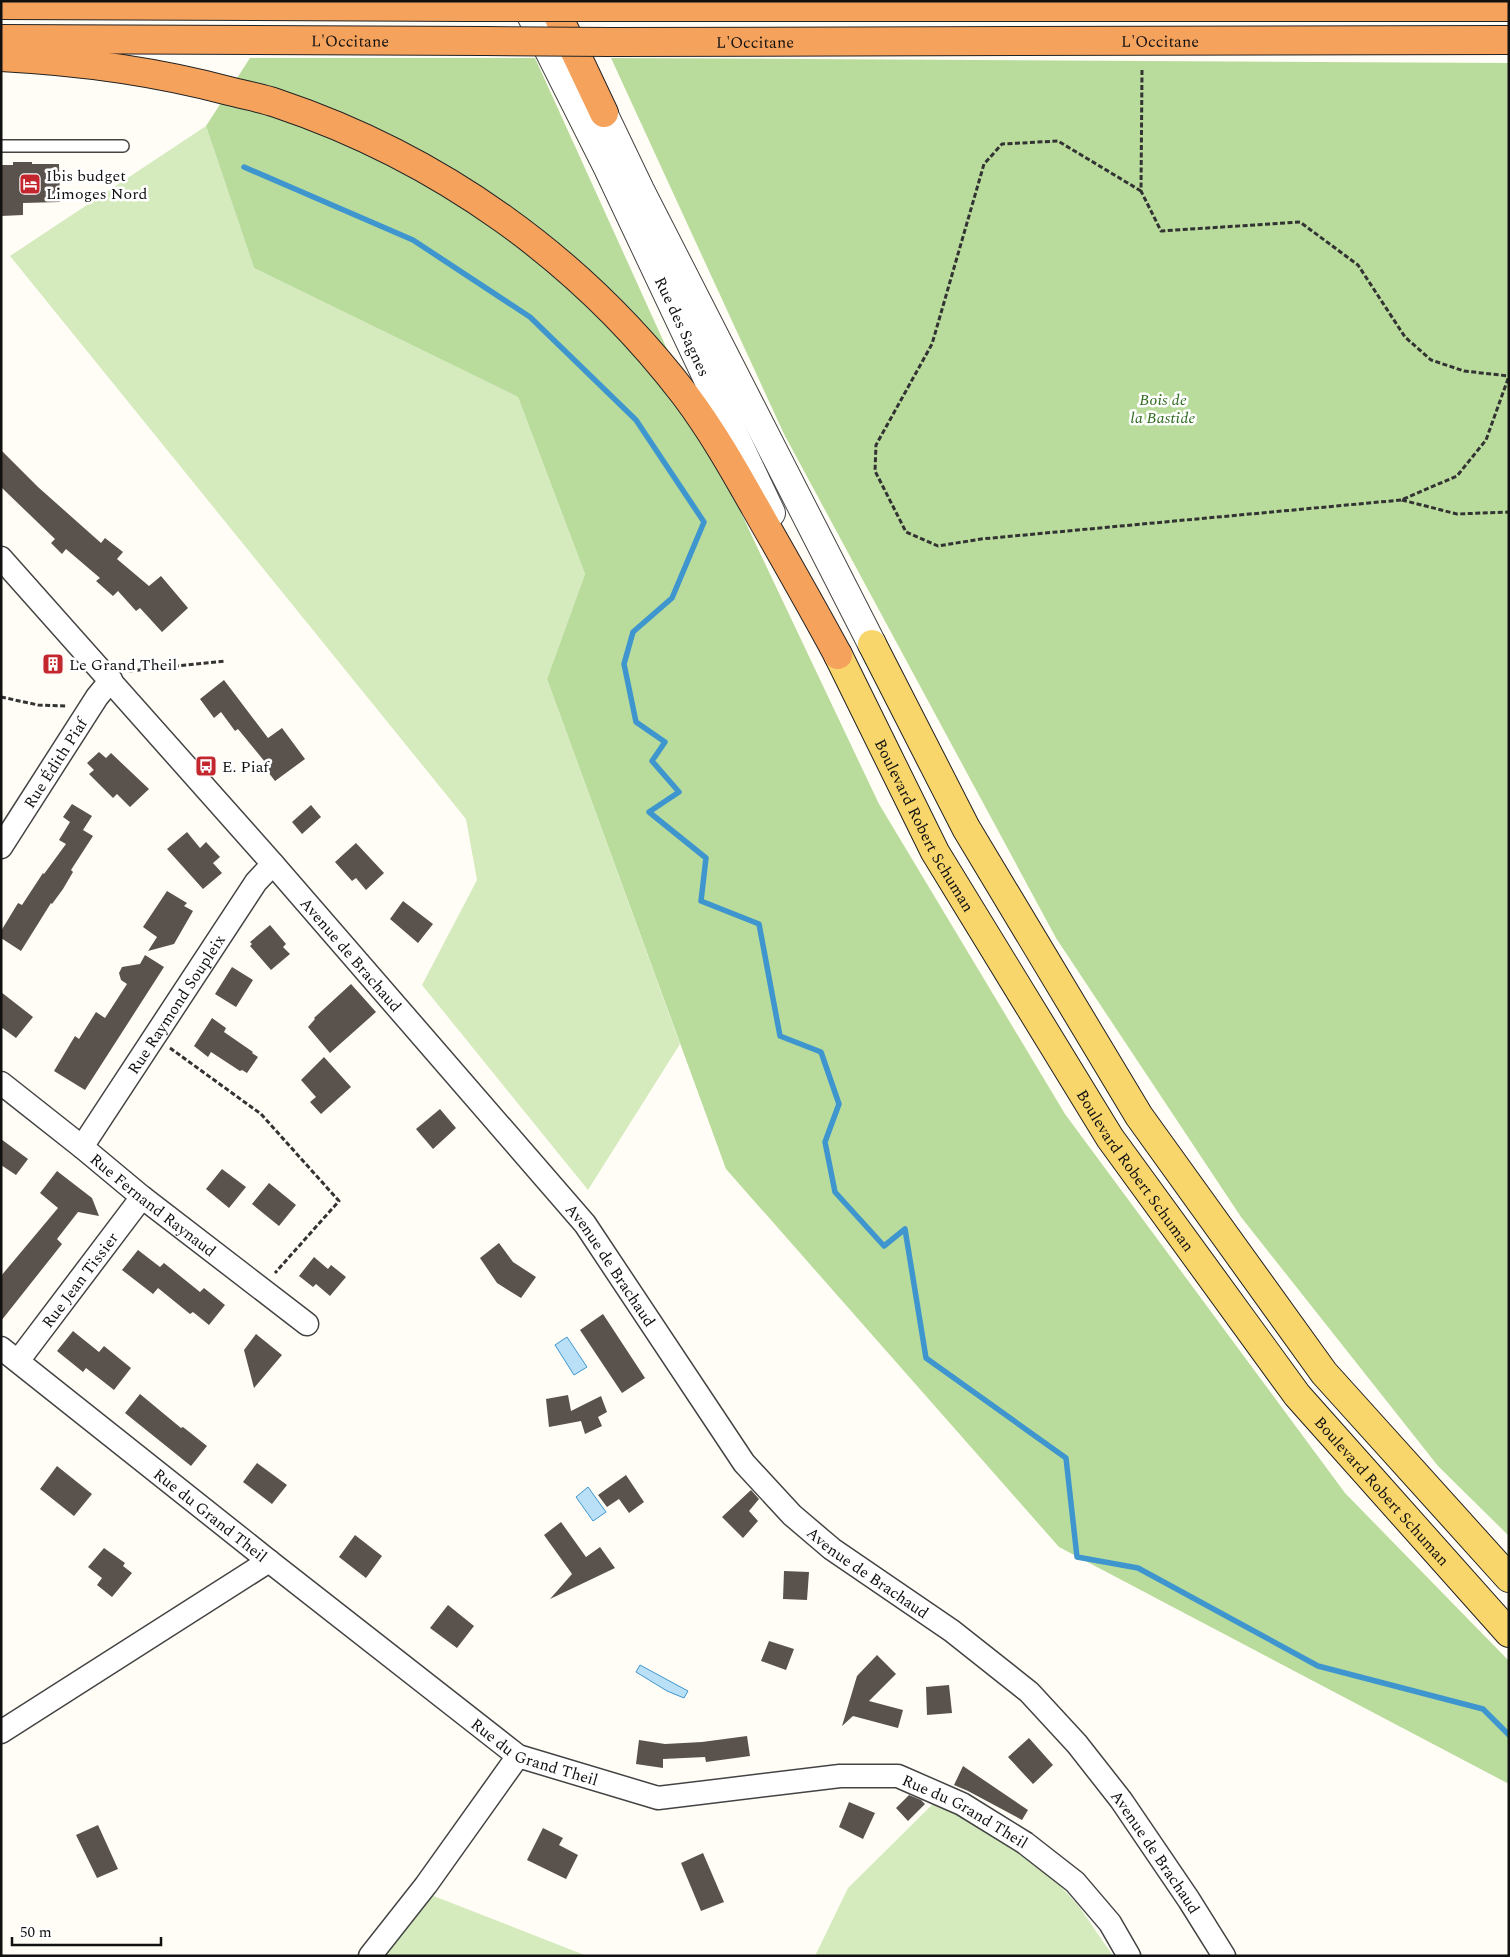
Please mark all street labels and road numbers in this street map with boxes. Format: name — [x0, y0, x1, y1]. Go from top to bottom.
street label: L'Occitane — [311, 29, 389, 54]
street label: L'Occitane — [1121, 30, 1199, 54]
street label: L'Occitane — [716, 31, 794, 55]
street label: Rue des Sagnes — [648, 273, 716, 381]
street label: Rue Édith Piaf — [18, 712, 94, 813]
street label: Boulevard Robert Schuman — [868, 735, 980, 917]
street label: Avenue de Brachaud — [294, 892, 407, 1018]
street label: Rue Raymond Soupleix — [122, 930, 232, 1079]
street label: Boulevard Robert Schuman — [1070, 1085, 1200, 1257]
street label: Rue Fernand Raynaud — [85, 1148, 221, 1263]
street label: Avenue de Brachaud — [559, 1198, 661, 1332]
street label: Rue Jean Tissier — [36, 1227, 125, 1333]
street label: Boulevard Robert Schuman — [1308, 1411, 1455, 1572]
street label: Rue du Grand Theil — [148, 1463, 272, 1568]
street label: Avenue de Brachaud — [801, 1521, 934, 1625]
street label: Rue du Grand Theil — [466, 1713, 601, 1792]
street label: Rue du Grand Theil — [898, 1768, 1032, 1855]
street label: Avenue de Brachaud — [1104, 1785, 1206, 1919]

